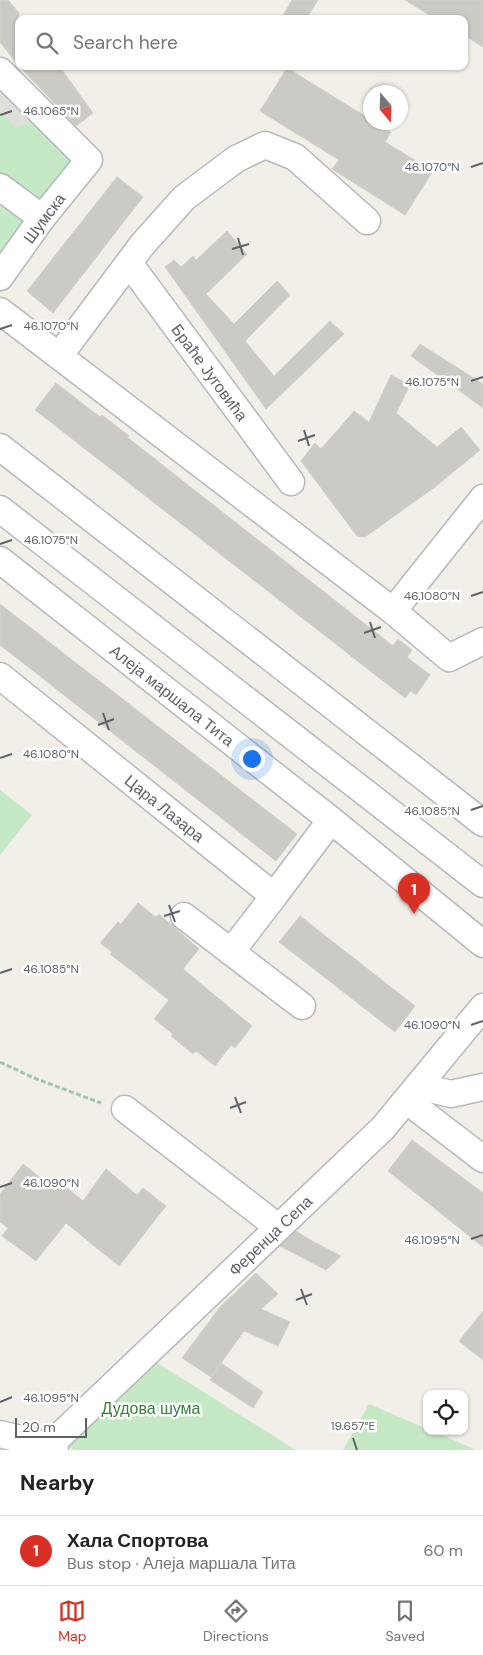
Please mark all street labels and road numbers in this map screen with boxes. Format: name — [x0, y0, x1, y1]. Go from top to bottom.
street label: Шумска — [19, 189, 70, 248]
street label: Браће Југовића — [167, 320, 252, 426]
street label: Алеја маршала Тита — [105, 640, 239, 751]
street label: Цара Лазара — [120, 770, 208, 847]
street label: Ференца Сепа — [224, 1191, 317, 1281]

